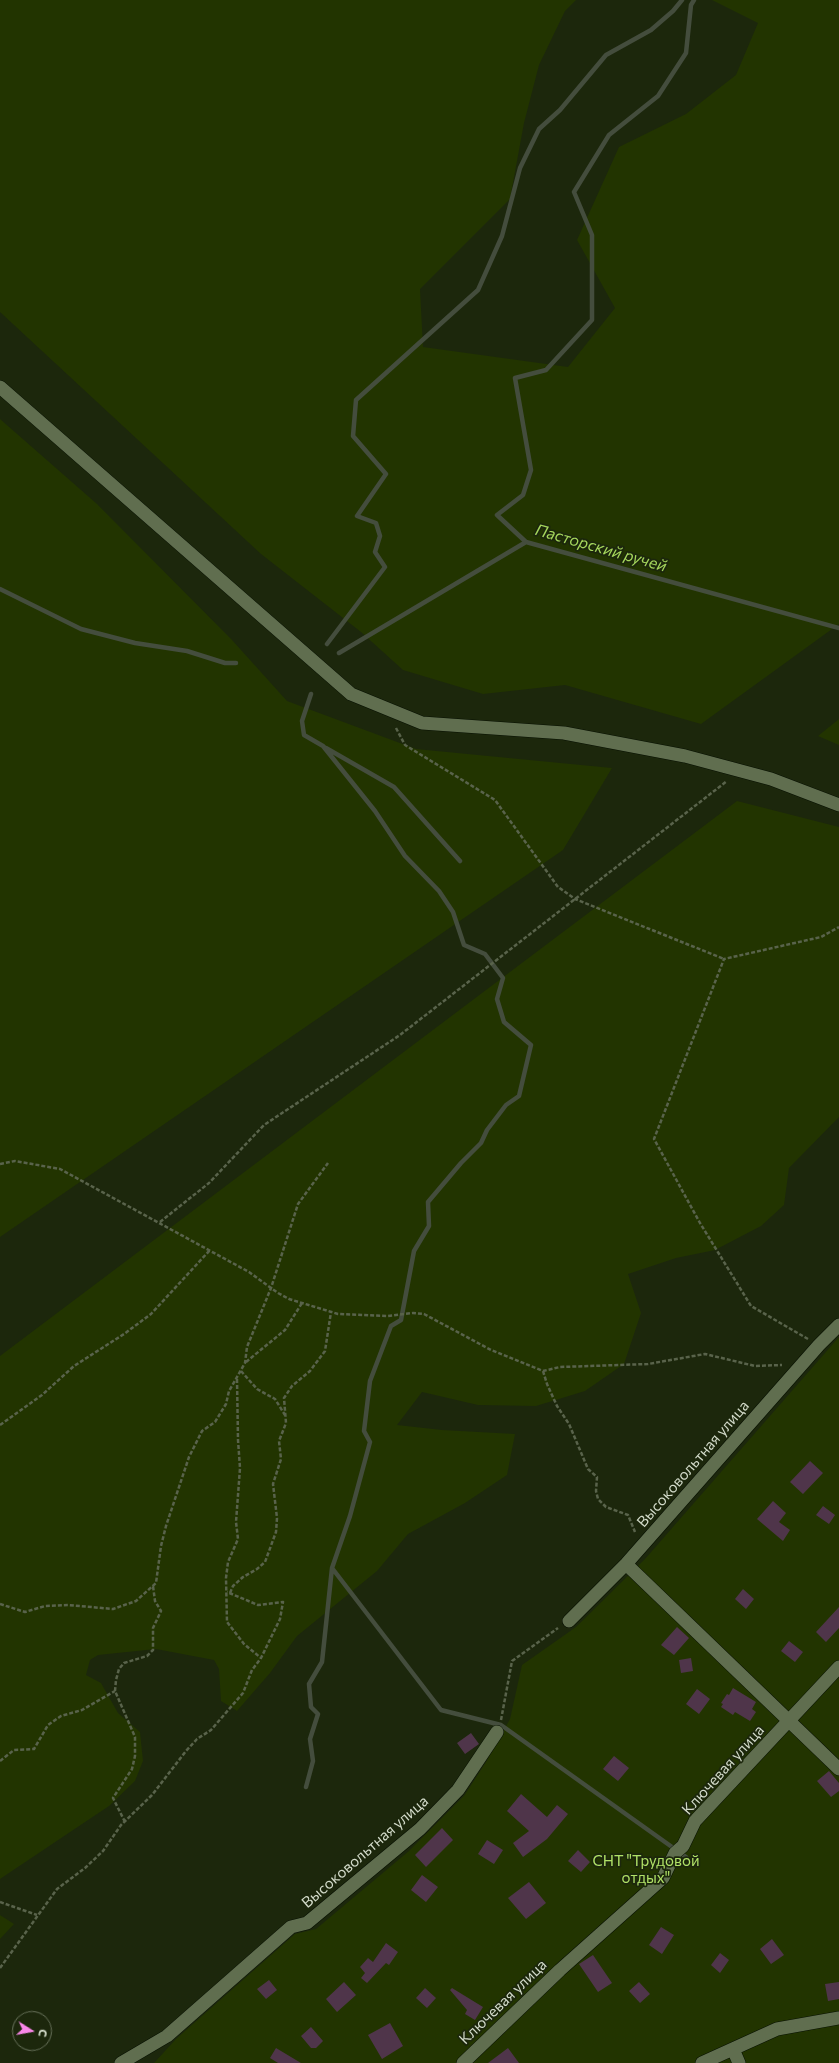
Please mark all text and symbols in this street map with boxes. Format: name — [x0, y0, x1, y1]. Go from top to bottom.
water label: Пасторский ручей — [533, 520, 669, 576]
street label: Высоковольтная улица — [633, 1397, 753, 1531]
street label: Ключевая улица — [678, 1721, 768, 1819]
street label: Высоковольтная улица — [298, 1792, 432, 1912]
park label: СНТ "Трудовой отдых" — [592, 1852, 700, 1887]
street label: Ключевая улица — [456, 1956, 550, 2048]
north arrow — [12, 2011, 52, 2051]
text: С — [36, 2028, 50, 2038]

